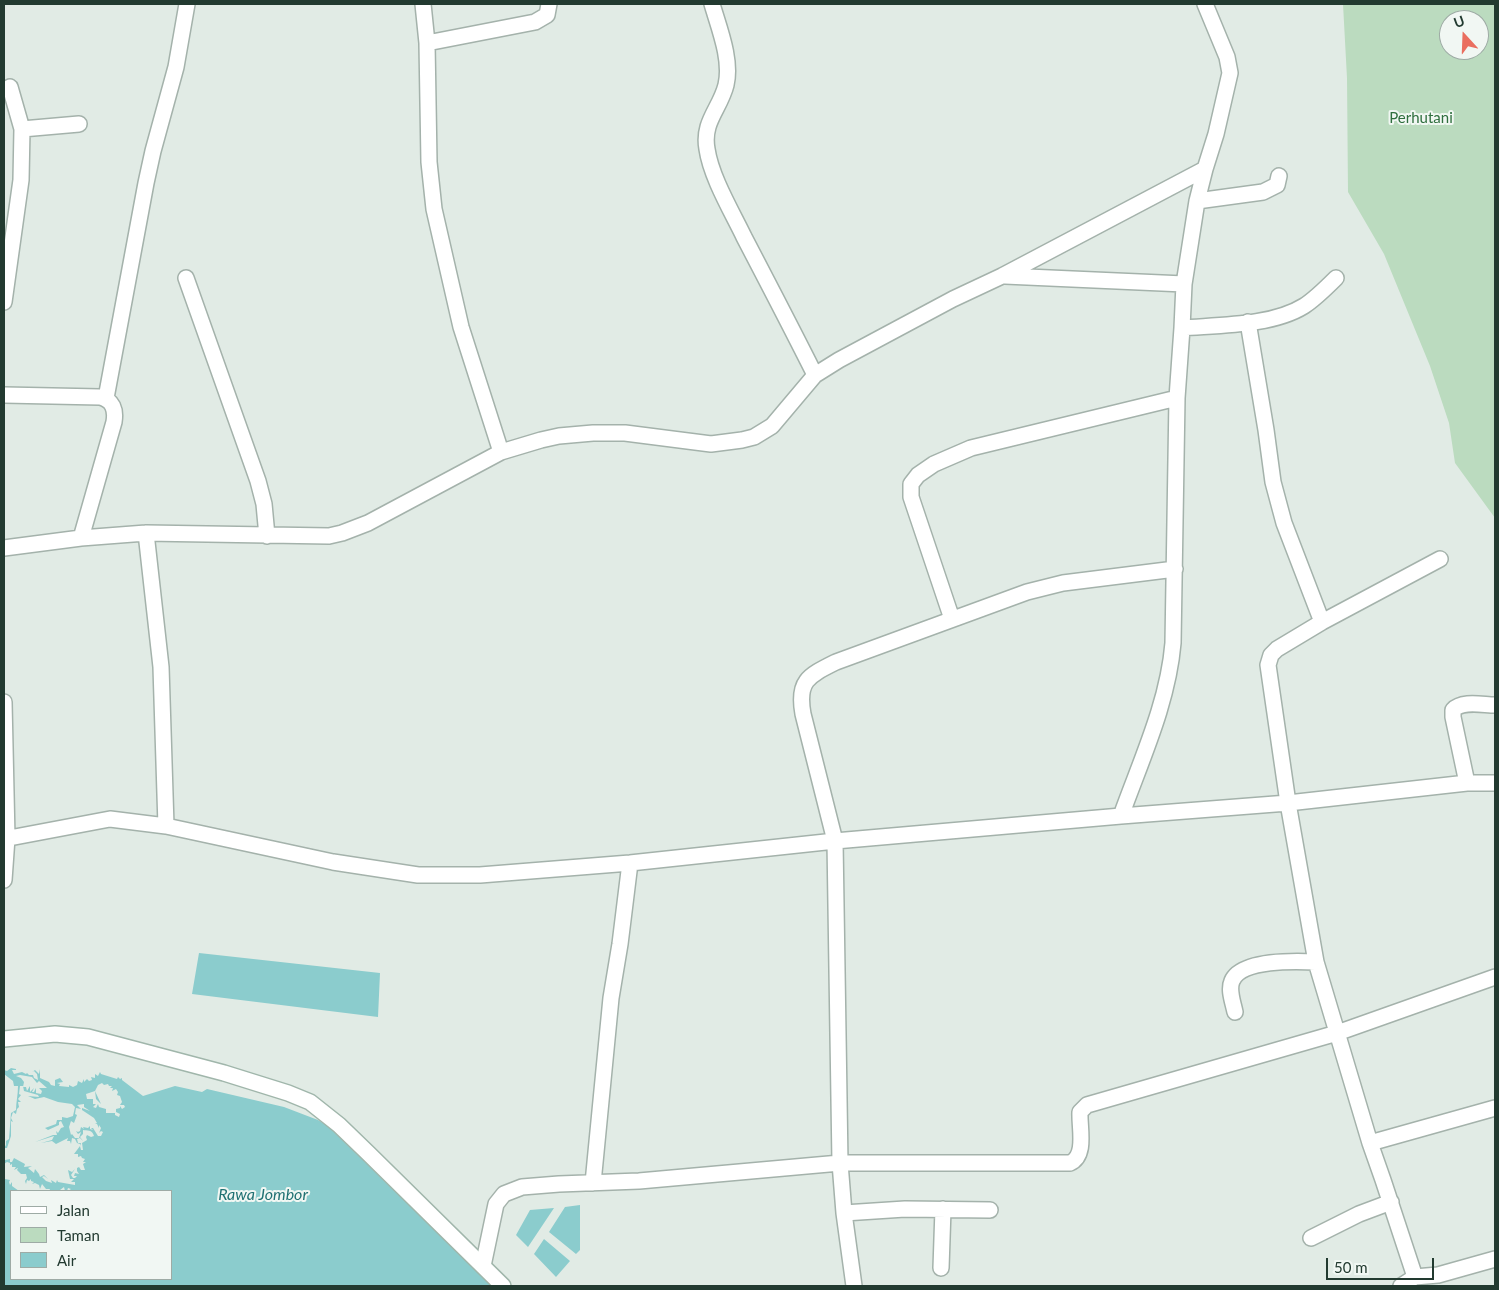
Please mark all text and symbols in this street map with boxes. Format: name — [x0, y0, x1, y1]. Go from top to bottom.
north arrow — [1439, 10, 1489, 60]
text: U — [1451, 12, 1467, 31]
park label: Perhutani — [1389, 109, 1453, 127]
water label: Rawa Jombor — [218, 1185, 308, 1205]
legend — [10, 1190, 172, 1280]
text: Jalan — [57, 1201, 90, 1219]
text: Taman — [57, 1226, 100, 1244]
scale bar — [1329, 1248, 1436, 1280]
text: Air — [57, 1251, 76, 1269]
text: 50 m — [1334, 1258, 1368, 1276]

